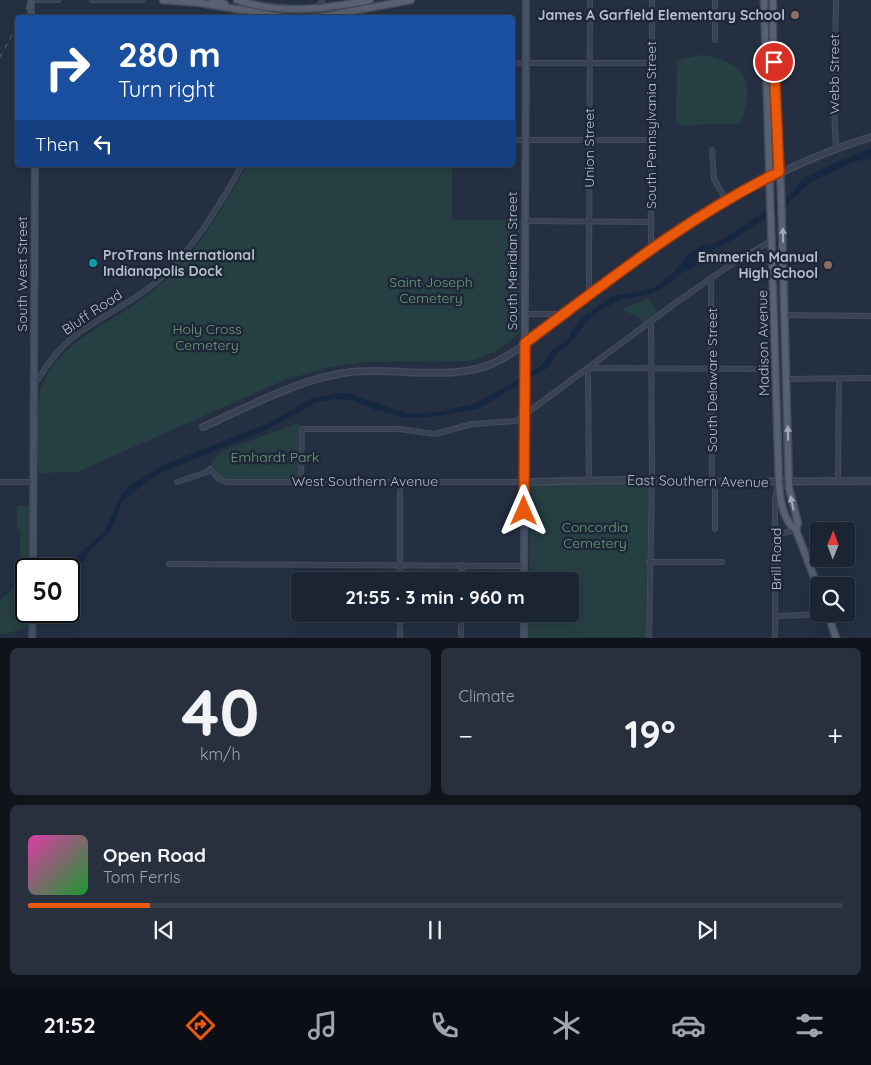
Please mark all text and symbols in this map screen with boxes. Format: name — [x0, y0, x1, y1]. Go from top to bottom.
place label: James A Garfield Elementary School — [538, 6, 785, 24]
marker: James A Garfield Elementary School — [789, 9, 801, 21]
text: 280 m — [118, 32, 221, 76]
street label: Webb Street — [825, 34, 843, 114]
icon: right — [35, 35, 100, 100]
street label: South Pennsylvania Street — [642, 41, 660, 209]
pin — [753, 41, 795, 83]
icon: arrive — [760, 48, 788, 76]
text: Turn right — [118, 75, 215, 103]
street label: Union Street — [580, 108, 598, 188]
icon: left — [89, 130, 117, 158]
text: Then — [35, 132, 79, 156]
street label: South Meridian Street — [503, 191, 521, 330]
street label: South West Street — [13, 216, 31, 332]
one-way arrow — [778, 227, 786, 243]
place label: ProTrans International Indianapolis Dock — [103, 246, 255, 280]
place label: Emmerich Manual High School — [698, 248, 818, 282]
marker: ProTrans International Indianapolis Dock — [87, 257, 99, 269]
marker: Emmerich Manual High School — [822, 259, 834, 271]
park label: Saint Joseph Cemetery — [389, 273, 473, 307]
street label: Bluff Road — [58, 285, 126, 339]
street label: Madison Avenue — [753, 290, 773, 396]
street label: South Delaware Street — [703, 307, 721, 452]
park label: Holy Cross Cemetery — [172, 320, 242, 354]
one-way arrow — [783, 424, 791, 440]
park label: Emhardt Park — [231, 448, 319, 466]
street label: East Southern Avenue — [627, 471, 769, 491]
street label: West Southern Avenue — [292, 472, 438, 490]
position arrow — [497, 484, 549, 536]
one-way arrow — [787, 494, 795, 510]
park label: Concordia Cemetery — [562, 518, 628, 552]
north arrow — [810, 522, 855, 568]
map controls — [810, 522, 855, 622]
street label: Brill Road — [767, 528, 785, 590]
speed limit sign: 50 — [15, 558, 80, 623]
button: search — [810, 577, 855, 622]
text: 21:55 · 3 min · 960 m — [345, 585, 525, 609]
text: 40 — [181, 671, 259, 752]
text: Climate — [459, 686, 515, 706]
text: 19° — [624, 710, 676, 758]
text: − — [459, 718, 473, 753]
text: + — [827, 718, 843, 753]
text: km/h — [200, 744, 241, 764]
text: Open Road — [103, 843, 206, 867]
text: Tom Ferris — [103, 867, 180, 887]
icon: previous — [150, 916, 178, 944]
icon: pause — [421, 916, 449, 944]
icon: next — [693, 916, 721, 944]
icon: directions — [183, 1008, 218, 1043]
icon: music — [305, 1008, 340, 1043]
icon: phone — [427, 1008, 462, 1043]
icon: climate — [549, 1008, 584, 1043]
icon: car — [671, 1008, 706, 1043]
icon: filters — [792, 1008, 827, 1043]
text: 21:52 — [43, 1011, 96, 1039]

